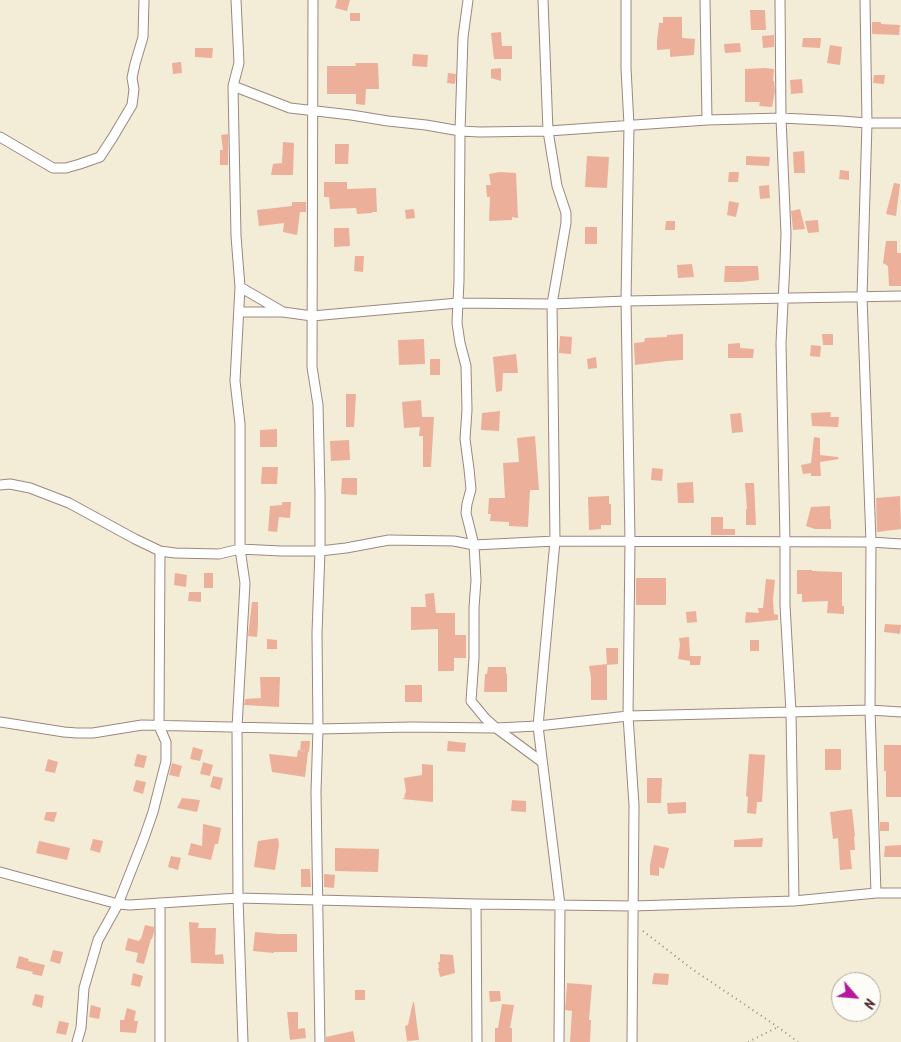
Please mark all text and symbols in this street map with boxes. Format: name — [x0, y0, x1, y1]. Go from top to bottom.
north arrow — [831, 972, 881, 1022]
text: N — [857, 994, 880, 1012]

